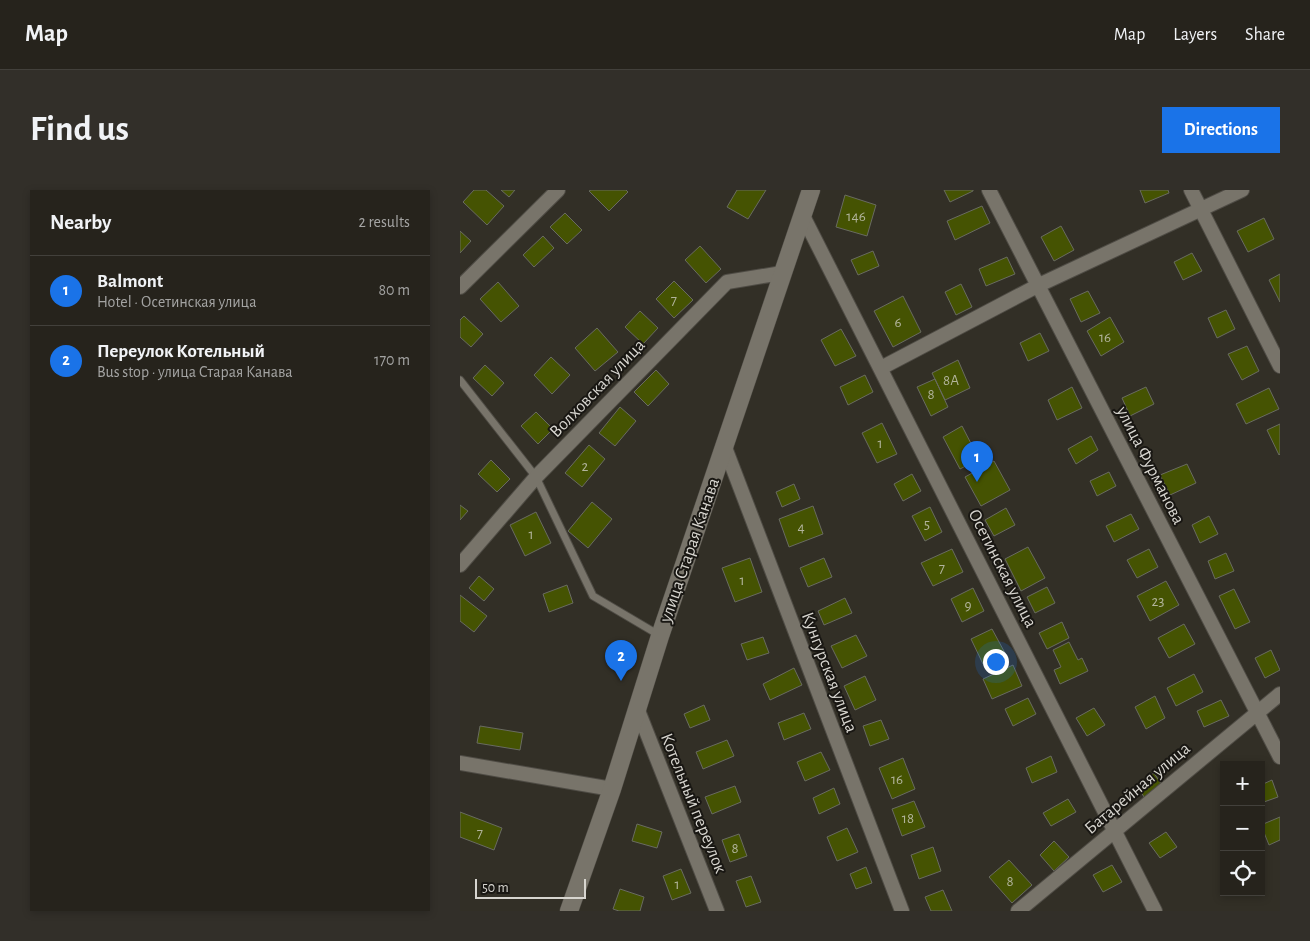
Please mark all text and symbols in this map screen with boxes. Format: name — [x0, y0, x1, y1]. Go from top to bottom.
text: Map — [25, 22, 68, 46]
text: Map — [1114, 26, 1145, 44]
text: Layers — [1173, 26, 1217, 44]
text: Share — [1245, 26, 1285, 44]
button: Directions — [1162, 107, 1280, 153]
text: Find us — [30, 112, 129, 147]
house number: 146 — [846, 209, 866, 224]
text: Nearby — [50, 212, 111, 233]
text: 2 results — [358, 214, 410, 230]
text: Balmont — [97, 272, 163, 291]
text: 1 — [63, 282, 69, 298]
text: 80 m — [379, 282, 410, 298]
house number: 7 — [671, 293, 677, 308]
text: Hotel · Осетинская улица — [97, 294, 257, 310]
house number: 6 — [894, 315, 902, 330]
house number: 16 — [1099, 330, 1111, 345]
street label: Волховская улица — [547, 336, 649, 441]
text: Переулок Котельный — [97, 342, 265, 361]
text: 2 — [62, 352, 70, 368]
text: 170 m — [374, 352, 410, 368]
text: Bus stop · улица Старая Канава — [97, 364, 293, 380]
house number: 8А — [943, 373, 959, 388]
house number: 8 — [927, 387, 935, 402]
street label: улица Фурманова — [1112, 403, 1188, 527]
house number: 1 — [877, 436, 883, 451]
pin: 1 — [961, 441, 993, 482]
house number: 2 — [582, 459, 589, 474]
street label: улица Старая Канава — [656, 476, 723, 626]
street label: Осетинская улица — [964, 506, 1040, 631]
house number: 5 — [924, 517, 930, 532]
house number: 4 — [797, 520, 805, 535]
house number: 1 — [528, 527, 534, 542]
house number: 7 — [939, 561, 945, 576]
house number: 1 — [739, 573, 745, 588]
house number: 23 — [1151, 594, 1165, 609]
house number: 9 — [964, 598, 972, 613]
street label: Кунгурская улица — [798, 610, 860, 735]
pin: 2 — [605, 640, 637, 681]
your location — [983, 649, 1009, 675]
street label: Котельный переулок — [657, 731, 730, 877]
street label: Батарейная улица — [1081, 740, 1194, 838]
map controls — [1220, 761, 1265, 896]
button: + — [1220, 761, 1265, 806]
house number: 16 — [891, 772, 903, 787]
button: − — [1220, 806, 1265, 851]
house number: 18 — [902, 811, 914, 826]
house number: 7 — [477, 826, 483, 841]
house number: 8 — [731, 841, 739, 856]
button: locate — [1220, 851, 1265, 896]
house number: 8 — [1006, 874, 1014, 889]
scale bar — [475, 876, 586, 899]
house number: 1 — [674, 877, 680, 892]
text: 50 m — [482, 881, 509, 895]

